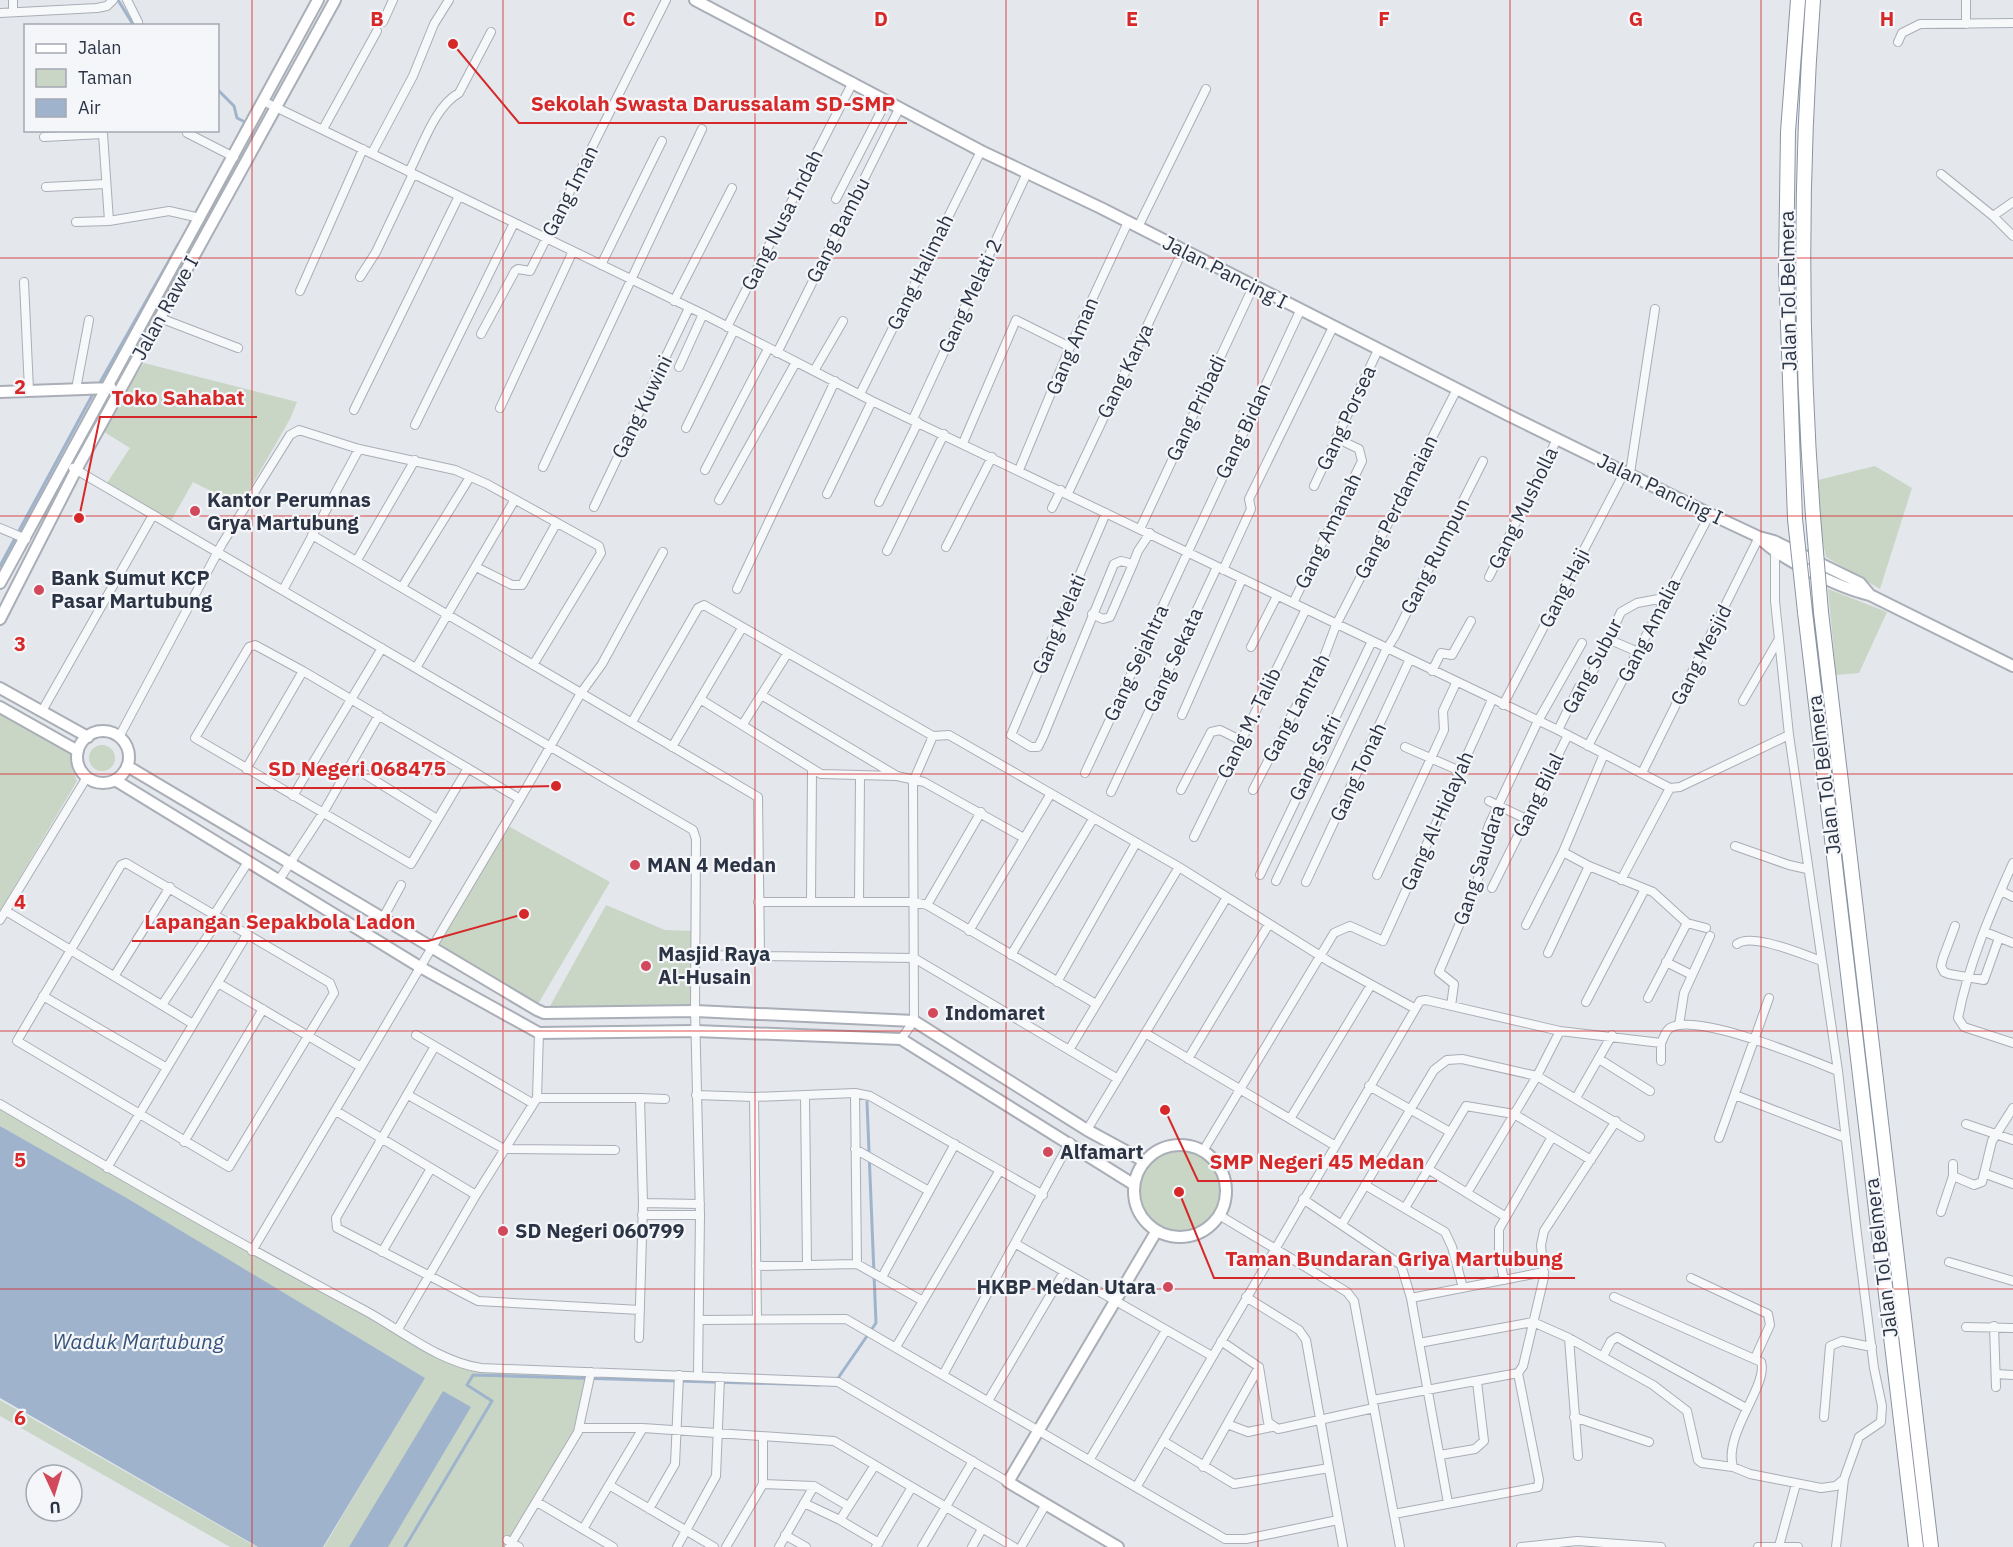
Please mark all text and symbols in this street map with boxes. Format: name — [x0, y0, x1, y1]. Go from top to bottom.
text: B — [370, 5, 384, 32]
text: C — [622, 5, 636, 32]
text: D — [874, 5, 888, 32]
text: E — [1126, 5, 1138, 32]
text: F — [1378, 5, 1390, 32]
text: G — [1629, 5, 1643, 32]
text: H — [1880, 5, 1894, 32]
legend — [24, 24, 219, 132]
text: Jalan — [78, 36, 122, 59]
text: Taman — [78, 66, 132, 89]
callout: Sekolah Swasta Darussalam SD-SMP — [519, 84, 907, 123]
text: Sekolah Swasta Darussalam SD-SMP — [531, 89, 895, 117]
text: Air — [78, 96, 101, 119]
street label: Gang Iman — [535, 141, 604, 241]
street label: Gang Nusa Indah — [734, 145, 829, 295]
street label: Gang Bambu — [799, 172, 876, 287]
street label: Gang Halimah — [880, 209, 959, 334]
street label: Jalan Tol Belmera — [1773, 210, 1802, 371]
street label: Jalan Pancing I — [1158, 228, 1292, 315]
street label: Gang Melati 2 — [931, 234, 1008, 357]
street label: Jalan Rawe I — [125, 251, 204, 365]
street label: Gang Aman — [1039, 293, 1104, 399]
street label: Gang Karya — [1090, 319, 1159, 423]
street label: Gang Pribadi — [1159, 350, 1232, 465]
street label: Gang Kuwini — [605, 351, 678, 463]
street label: Gang Porsea — [1309, 361, 1382, 475]
text: 2 — [14, 373, 26, 400]
callout: Toko Sahabat — [100, 378, 257, 417]
street label: Gang Bidan — [1209, 378, 1277, 483]
text: Toko Sahabat — [111, 383, 245, 411]
street label: Gang Perdamaian — [1348, 430, 1444, 584]
street label: Gang Musholla — [1481, 442, 1564, 573]
street label: Jalan Pancing I — [1593, 446, 1728, 531]
street label: Gang Amanah — [1288, 468, 1367, 593]
place label: Kantor Perumnas Grya Martubung — [207, 486, 371, 536]
street label: Gang Rumpun — [1394, 493, 1475, 619]
marker: Kantor Perumnas Grya Martubung — [188, 504, 202, 518]
street label: Gang Haji — [1532, 543, 1595, 632]
place label: Bank Sumut KCP Pasar Martubung — [51, 564, 213, 614]
street label: Gang Melati — [1025, 569, 1092, 678]
street label: Gang Amalia — [1611, 573, 1686, 686]
marker: Bank Sumut KCP Pasar Martubung — [32, 583, 46, 597]
street label: Gang Sejahtra — [1097, 600, 1175, 726]
street label: Gang Mesjid — [1664, 600, 1738, 710]
street label: Gang Sekata — [1137, 603, 1209, 717]
street label: Gang Subur — [1555, 613, 1628, 718]
text: 3 — [14, 630, 26, 657]
street label: Gang Lantrah — [1256, 649, 1336, 767]
street label: Gang M. Talib — [1210, 663, 1287, 783]
street label: Jalan Tol Belmera — [1800, 693, 1847, 856]
street label: Gang Safri — [1282, 710, 1347, 805]
street label: Gang Tonah — [1323, 718, 1392, 826]
street label: Gang Al-Hidayah — [1394, 747, 1479, 895]
street label: Gang Bilal — [1506, 748, 1570, 842]
callout: SD Negeri 068475 — [256, 749, 458, 788]
text: SD Negeri 068475 — [268, 754, 446, 782]
street label: Gang Saudara — [1446, 801, 1511, 929]
place label: MAN 4 Medan — [647, 851, 776, 878]
marker: MAN 4 Medan — [628, 858, 642, 872]
text: 4 — [14, 888, 26, 915]
callout: Lapangan Sepakbola Ladon — [132, 902, 428, 941]
text: Lapangan Sepakbola Ladon — [144, 907, 416, 935]
place label: Masjid Raya Al-Husain — [658, 940, 770, 990]
marker: Masjid Raya Al-Husain — [639, 959, 653, 973]
place label: Indomaret — [945, 999, 1045, 1026]
marker: Indomaret — [926, 1006, 940, 1020]
place label: Alfamart — [1060, 1138, 1143, 1165]
callout: SMP Negeri 45 Medan — [1198, 1142, 1437, 1181]
marker: Alfamart — [1041, 1145, 1055, 1159]
text: 5 — [14, 1146, 26, 1173]
text: SMP Negeri 45 Medan — [1209, 1147, 1425, 1175]
street label: Jalan Tol Belmera — [1857, 1176, 1904, 1339]
place label: SD Negeri 060799 — [515, 1217, 685, 1244]
marker: SD Negeri 060799 — [496, 1224, 510, 1238]
callout: Taman Bundaran Griya Martubung — [1214, 1239, 1575, 1278]
text: Taman Bundaran Griya Martubung — [1225, 1244, 1563, 1272]
place label: HKBP Medan Utara — [977, 1273, 1156, 1300]
marker: HKBP Medan Utara — [1161, 1280, 1175, 1294]
water label: Waduk Martubung — [52, 1327, 225, 1355]
text: 6 — [14, 1404, 26, 1431]
north arrow — [24, 1463, 84, 1523]
text: U — [49, 1498, 61, 1518]

